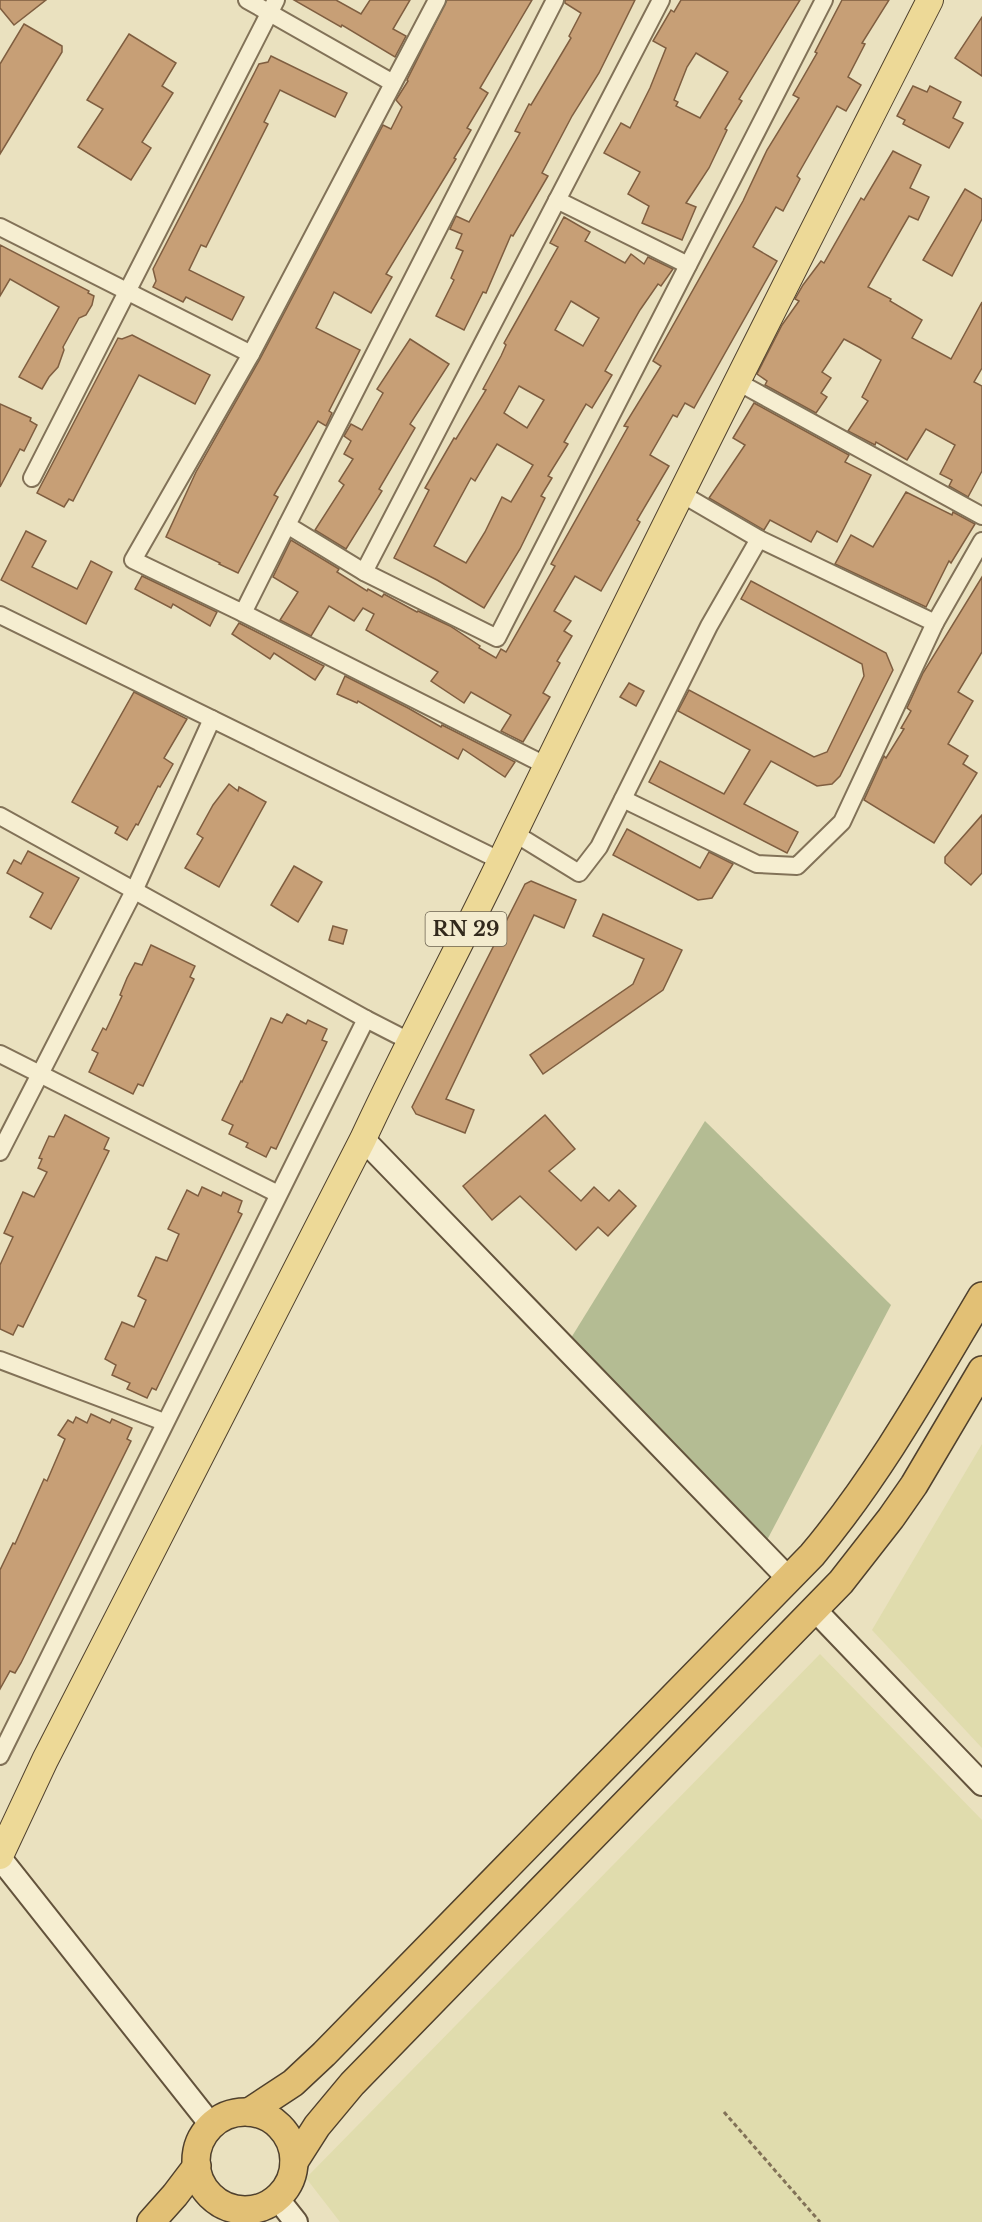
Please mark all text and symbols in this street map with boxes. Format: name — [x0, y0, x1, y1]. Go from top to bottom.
road number: RN 29 — [426, 912, 506, 946]

